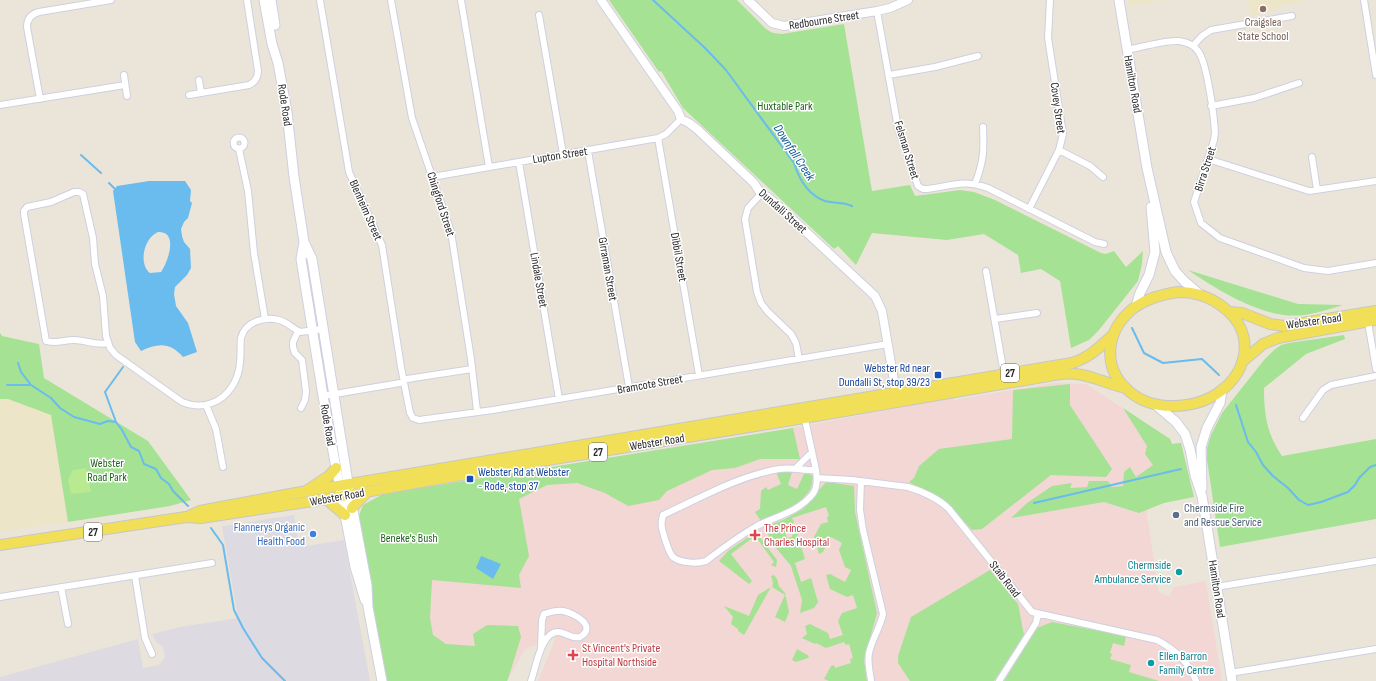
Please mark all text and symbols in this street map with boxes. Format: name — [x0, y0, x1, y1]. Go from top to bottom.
marker: Craigslea State School — [1258, 4, 1268, 14]
street label: Redbourne Street — [788, 7, 861, 33]
place label: Craigslea State School — [1238, 15, 1288, 44]
street label: Hamilton Road — [1120, 54, 1145, 114]
street label: Covey Street — [1046, 81, 1069, 135]
street label: Rode Road — [274, 83, 295, 127]
park label: Huxtable Park — [757, 99, 813, 114]
street label: Felsman Street — [891, 119, 923, 182]
water label: Downfall Creek — [770, 121, 819, 185]
street label: Lupton Street — [532, 144, 589, 167]
street label: Birra Street — [1191, 145, 1220, 193]
street label: Chingford Street — [423, 170, 458, 239]
street label: Blenheim Street — [346, 178, 386, 243]
street label: Dundalli Street — [755, 186, 810, 237]
street label: Dibbil Street — [667, 231, 690, 283]
street label: Girraman Street — [595, 236, 621, 302]
street label: Lindale Street — [526, 251, 551, 309]
street label: Webster Road — [1286, 310, 1343, 333]
place label: Webster Rd near Dundalli St, stop 39/23 — [839, 361, 931, 390]
road number: 27 — [1001, 364, 1019, 382]
marker: Webster Rd near Dundalli St, stop 39/23 — [933, 370, 943, 380]
street label: Bramcote Street — [616, 371, 684, 398]
street label: Rode Road — [316, 403, 339, 447]
street label: Webster Road — [629, 431, 686, 454]
road number: 27 — [589, 443, 607, 461]
park label: Webster Road Park — [87, 456, 127, 485]
place label: Webster Rd at Webster - Rode, stop 37 — [478, 465, 570, 494]
marker: Webster Rd at Webster - Rode, stop 37 — [465, 474, 475, 484]
street label: Webster Road — [308, 485, 366, 510]
place label: Chermside Fire and Rescue Service — [1184, 501, 1262, 530]
marker: Chermside Fire and Rescue Service — [1171, 510, 1181, 520]
place label: Flannerys Organic Health Food — [234, 520, 305, 549]
place label: The Prince Charles Hospital — [764, 521, 829, 550]
road number: 27 — [84, 523, 102, 541]
marker: Flannerys Organic Health Food — [308, 529, 318, 539]
marker: The Prince Charles Hospital — [749, 529, 761, 541]
park label: Beneke's Bush — [380, 531, 438, 546]
street label: Staib Road — [986, 558, 1024, 601]
place label: Chermside Ambulance Service — [1094, 558, 1171, 587]
street label: Hamilton Road — [1205, 559, 1228, 619]
marker: Chermside Ambulance Service — [1174, 567, 1184, 577]
place label: St Vincent's Private Hospital Northside — [582, 641, 660, 670]
marker: St Vincent's Private Hospital Northside — [567, 649, 579, 661]
place label: Ellen Barron Family Centre — [1159, 649, 1214, 678]
marker: Ellen Barron Family Centre — [1146, 658, 1156, 668]

